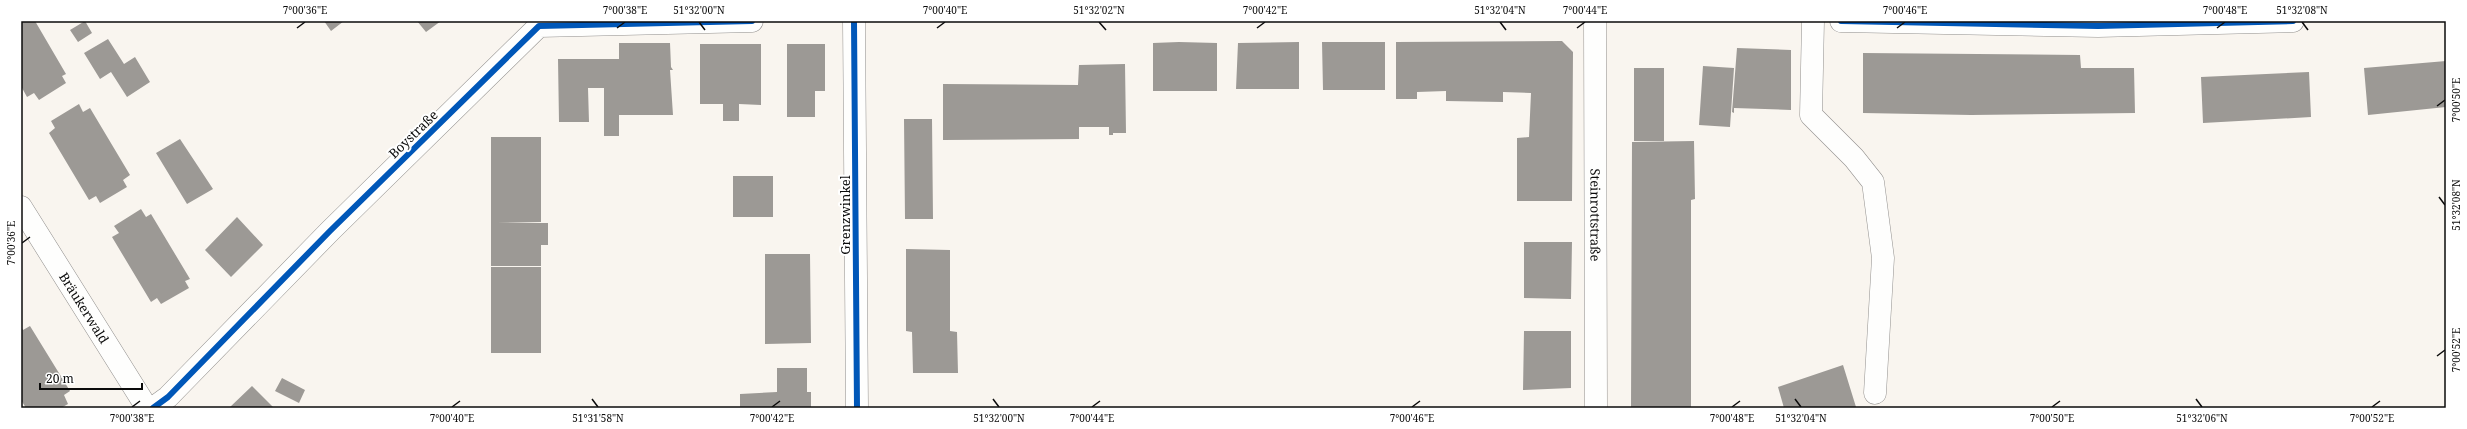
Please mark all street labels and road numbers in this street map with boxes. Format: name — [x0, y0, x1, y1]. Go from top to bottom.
street label: Boystraße — [384, 106, 442, 162]
street label: Steinrottstraße — [1586, 168, 1605, 262]
street label: Grenzwinkel — [836, 175, 854, 255]
street label: Bräukerwald — [55, 269, 113, 347]

